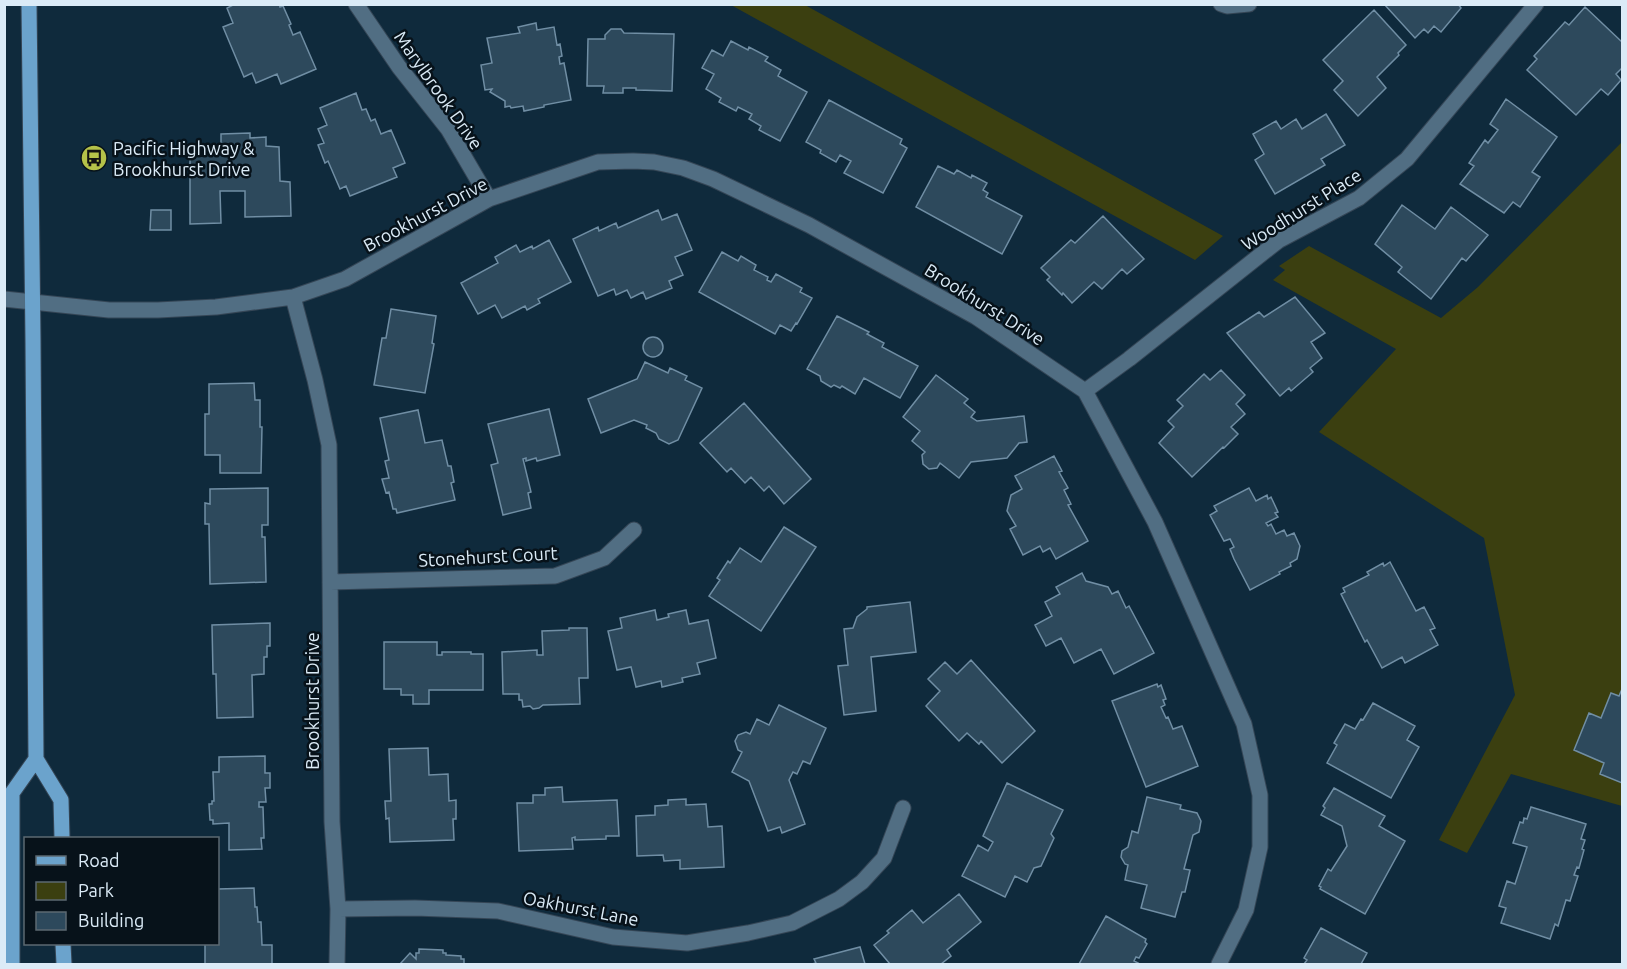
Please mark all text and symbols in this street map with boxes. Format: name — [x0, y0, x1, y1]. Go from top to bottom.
street label: Marylbrook Drive — [391, 27, 487, 153]
place label: Pacific Highway & Brookhurst Drive — [113, 138, 255, 179]
bus stop icon: Pacific Highway & Brookhurst Drive — [79, 143, 109, 173]
street label: Woodhurst Place — [1237, 164, 1365, 254]
street label: Brookhurst Drive — [360, 173, 490, 255]
street label: Brookhurst Drive — [921, 259, 1049, 349]
street label: Stonehurst Court — [418, 542, 558, 570]
street label: Brookhurst Drive — [302, 632, 322, 770]
legend — [24, 837, 219, 945]
text: Road — [78, 850, 120, 870]
text: Park — [78, 880, 114, 900]
street label: Oakhurst Lane — [521, 887, 641, 929]
text: Building — [78, 910, 144, 930]

